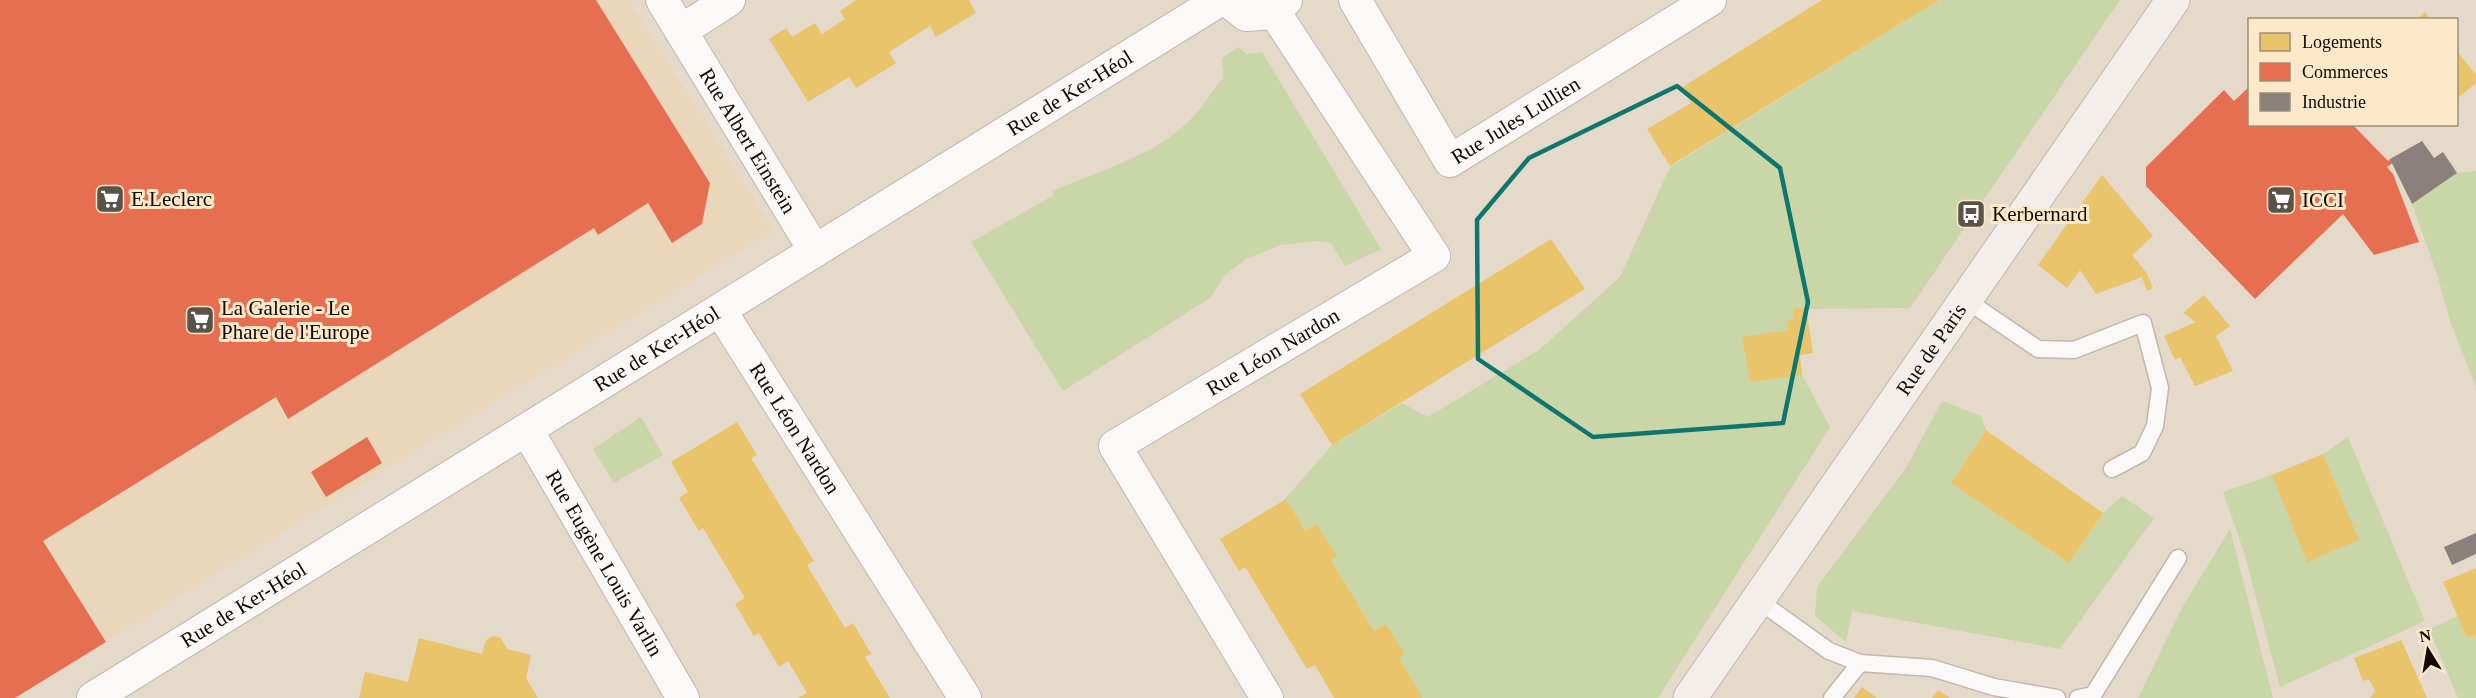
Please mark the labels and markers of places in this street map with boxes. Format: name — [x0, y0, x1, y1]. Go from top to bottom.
supermarket icon: E.Leclerc — [94, 183, 126, 215]
supermarket icon: ICCI — [2265, 184, 2297, 216]
place label: E.Leclerc — [131, 187, 212, 211]
place label: ICCI — [2302, 188, 2344, 212]
bus stop icon: Kerbernard — [1955, 198, 1987, 230]
place label: Kerbernard — [1992, 202, 2088, 226]
place label: La Galerie - Le Phare de l'Europe — [221, 296, 369, 344]
supermarket icon: La Galerie - Le Phare de l'Europe — [184, 304, 216, 336]

